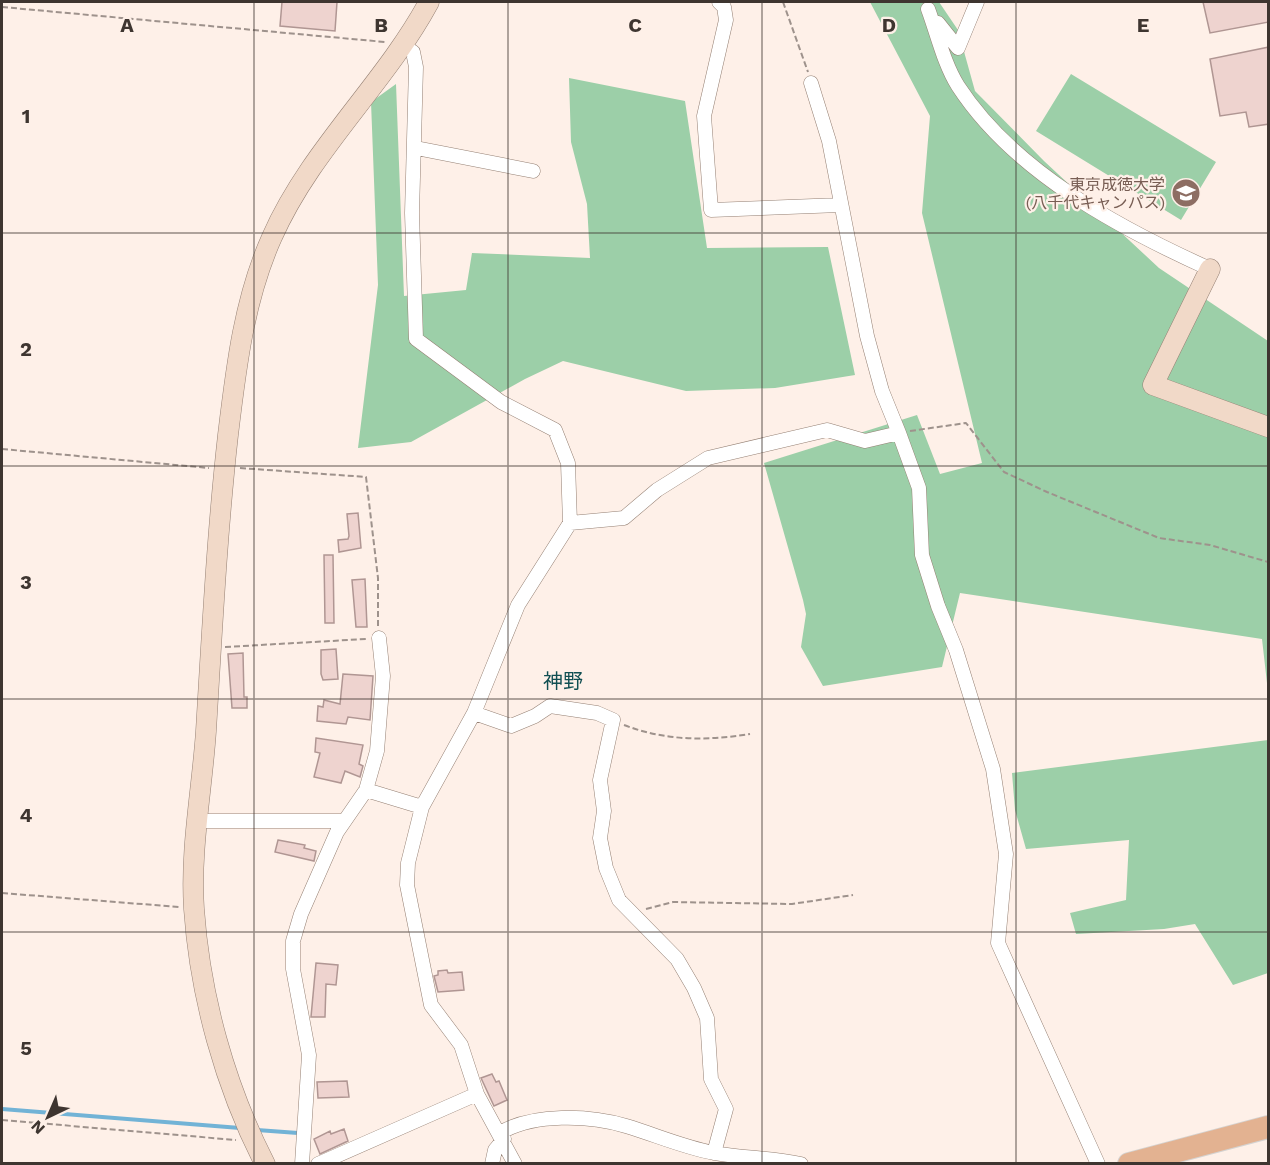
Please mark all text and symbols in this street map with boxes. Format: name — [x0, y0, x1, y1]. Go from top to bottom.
text: A — [120, 13, 134, 37]
text: B — [374, 13, 388, 37]
text: C — [628, 13, 642, 37]
text: D — [882, 13, 896, 37]
text: E — [1137, 13, 1149, 37]
text: 1 — [22, 104, 30, 128]
place label: 東京成徳大学 (八千代キャンパス) — [1026, 175, 1165, 212]
school or university icon: 東京成徳大学 (八千代キャンパス) — [1170, 177, 1202, 209]
text: 2 — [20, 337, 32, 361]
text: 3 — [20, 570, 32, 594]
district label: 神野 — [543, 669, 583, 693]
text: 4 — [20, 803, 33, 827]
text: 5 — [20, 1036, 32, 1060]
north arrow — [18, 1087, 78, 1147]
text: N — [27, 1116, 49, 1138]

